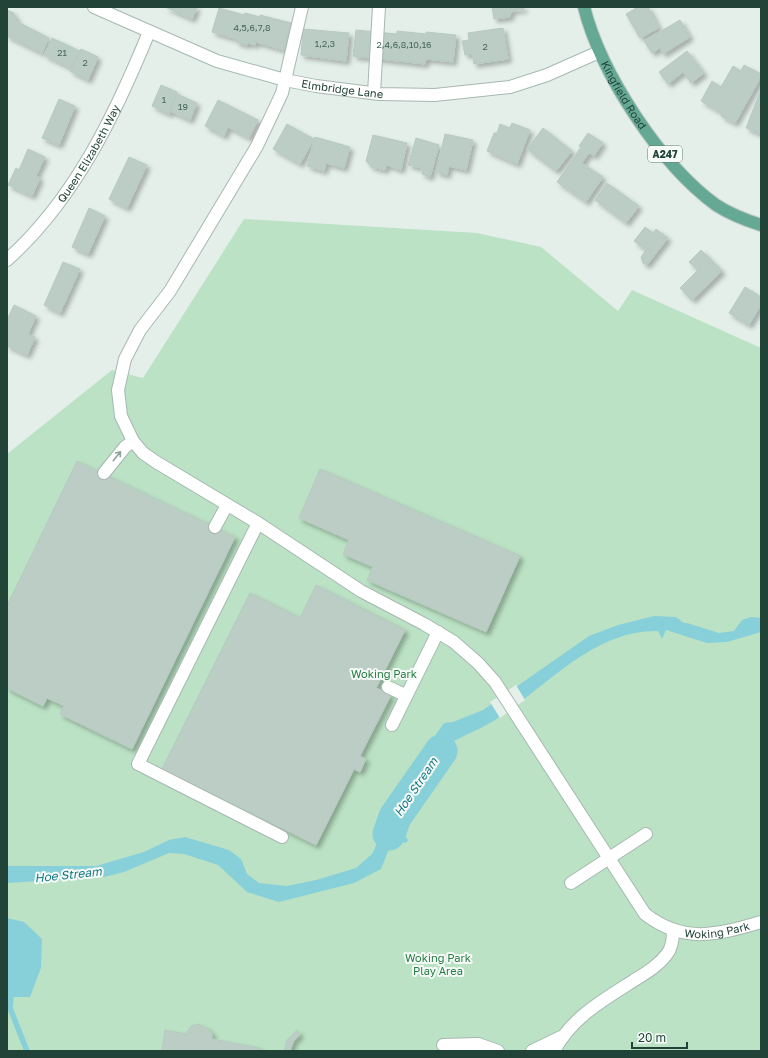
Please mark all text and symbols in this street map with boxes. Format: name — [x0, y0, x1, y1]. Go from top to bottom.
house number: 4,5,6,7,8 — [233, 22, 271, 33]
house number: 1,2,3 — [315, 38, 335, 49]
house number: 2,4,6,8,10,16 — [377, 39, 431, 50]
house number: 2 — [482, 41, 488, 52]
house number: 21 — [57, 47, 67, 58]
house number: 2 — [82, 57, 88, 68]
street label: Kingfield Road — [599, 58, 650, 132]
street label: Elmbridge Lane — [300, 76, 383, 100]
house number: 1 — [162, 94, 167, 105]
house number: 19 — [178, 101, 188, 112]
street label: Queen Elizabeth Way — [54, 102, 122, 205]
road number: A247 — [648, 146, 682, 162]
one-way arrow — [113, 451, 122, 461]
park label: Woking Park — [351, 667, 417, 680]
water label: Hoe Stream — [391, 753, 441, 819]
water label: Hoe Stream — [34, 863, 104, 885]
street label: Woking Park — [684, 919, 751, 940]
park label: Woking Park Play Area — [405, 951, 471, 977]
scale bar — [632, 1024, 687, 1050]
text: 20 m — [638, 1030, 666, 1045]

